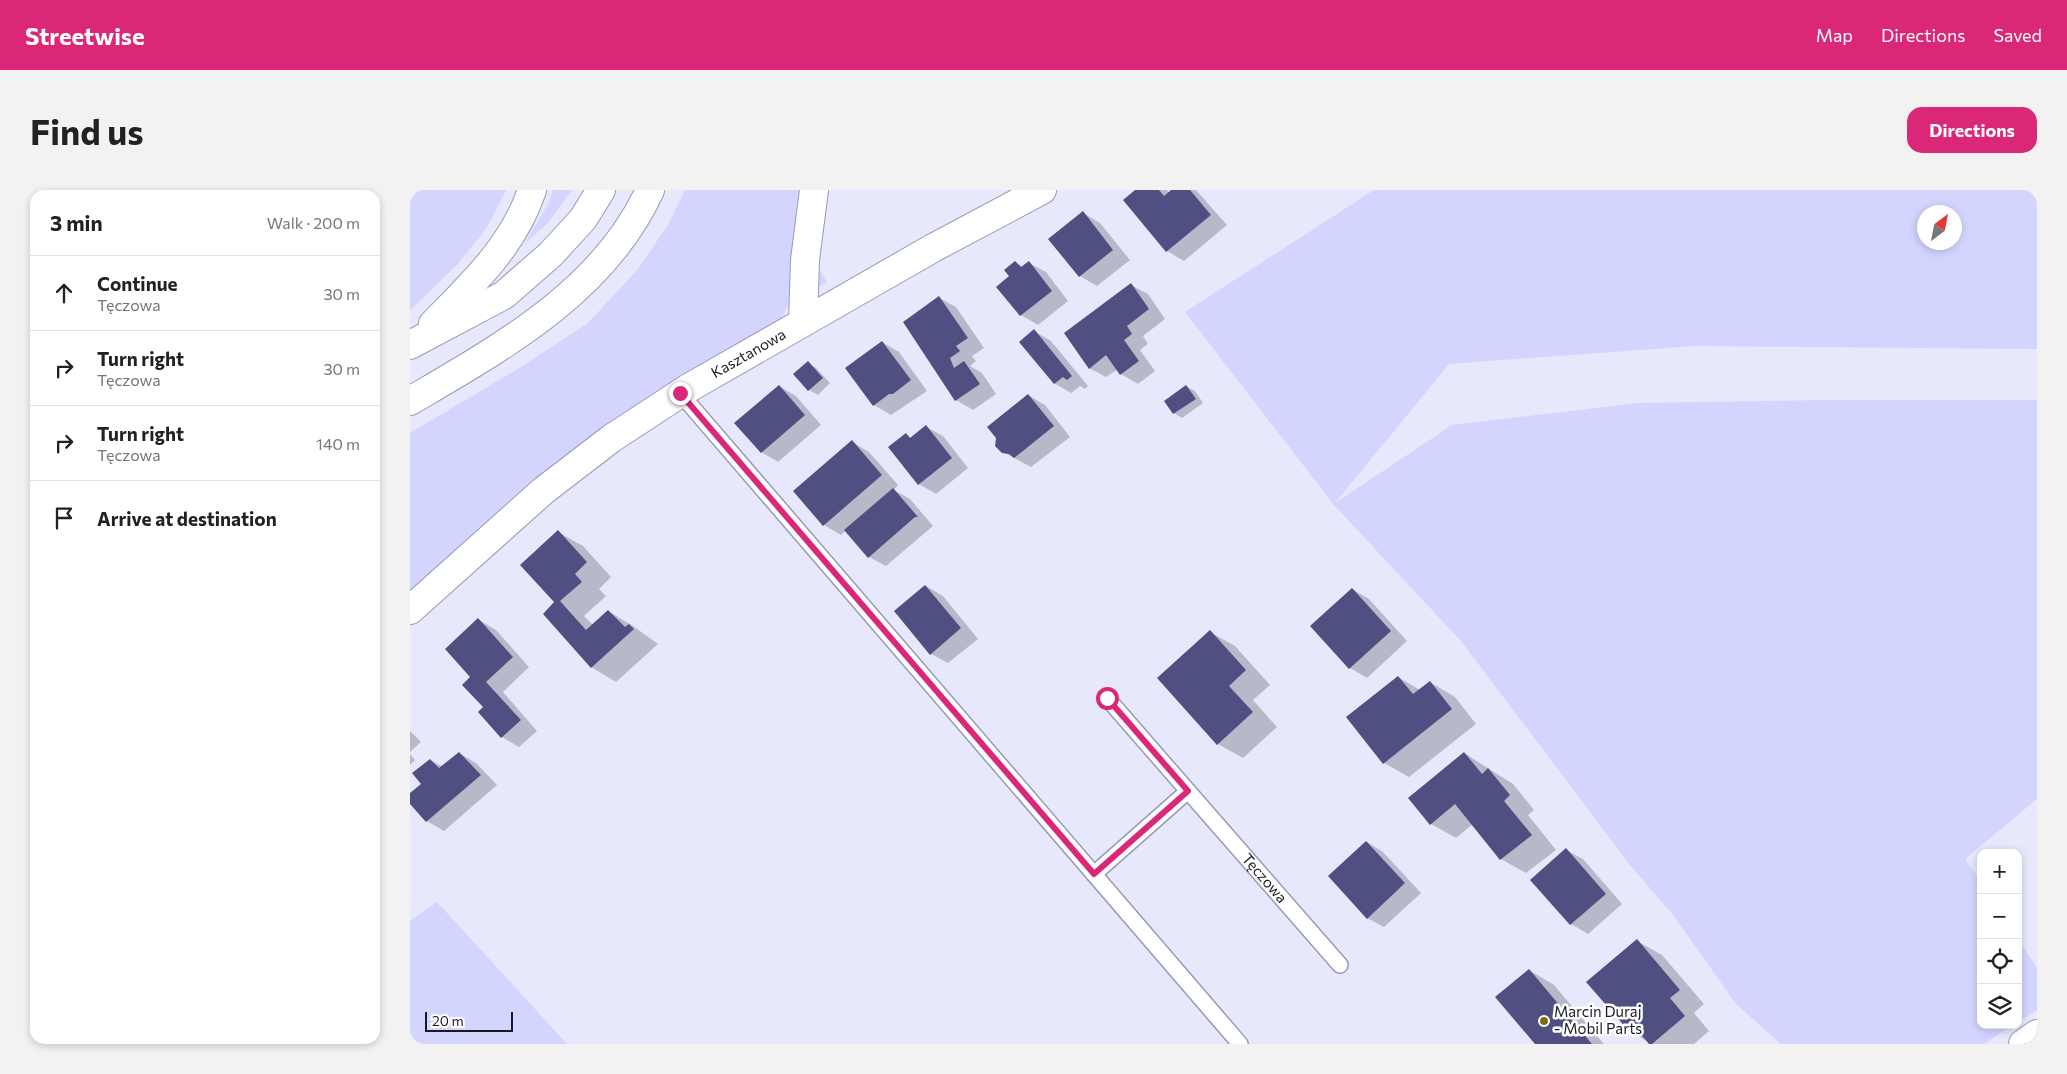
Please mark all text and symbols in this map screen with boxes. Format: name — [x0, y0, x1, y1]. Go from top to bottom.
text: Streetwise — [25, 21, 145, 50]
text: Map — [1816, 24, 1853, 46]
text: Directions — [1881, 24, 1965, 46]
text: Saved — [1993, 24, 2042, 46]
button: Directions — [1907, 107, 2037, 153]
text: Find us — [30, 109, 144, 152]
north arrow — [1917, 205, 1962, 250]
text: 3 min — [50, 210, 103, 235]
text: Walk · 200 m — [267, 213, 360, 232]
text: Continue — [97, 272, 177, 295]
icon: ahead — [50, 279, 78, 307]
text: 30 m — [323, 284, 360, 303]
text: Tęczowa — [97, 295, 161, 314]
street label: Kasztanowa — [707, 324, 789, 381]
text: Turn right — [97, 347, 184, 370]
icon: right — [50, 354, 78, 382]
text: 30 m — [323, 359, 360, 378]
text: Tęczowa — [97, 370, 161, 389]
route end — [669, 382, 692, 405]
text: Turn right — [97, 422, 184, 445]
icon: right — [50, 429, 78, 457]
text: 140 m — [316, 434, 360, 453]
text: Tęczowa — [97, 445, 161, 464]
icon: arrive — [50, 504, 78, 532]
text: Arrive at destination — [97, 507, 277, 530]
route start — [1096, 687, 1119, 710]
street label: Tęczowa — [1239, 849, 1291, 906]
map controls — [1977, 849, 2022, 1029]
button: + — [1977, 849, 2022, 894]
button: − — [1977, 894, 2022, 939]
button: locate — [1977, 939, 2022, 984]
button: layers — [1977, 984, 2022, 1029]
place label: Marcin Duraj - Mobil Parts — [1554, 1002, 1642, 1037]
scale bar — [425, 1009, 512, 1032]
text: 20 m — [432, 1012, 464, 1029]
marker: Marcin Duraj - Mobil Parts — [1538, 1015, 1550, 1027]

